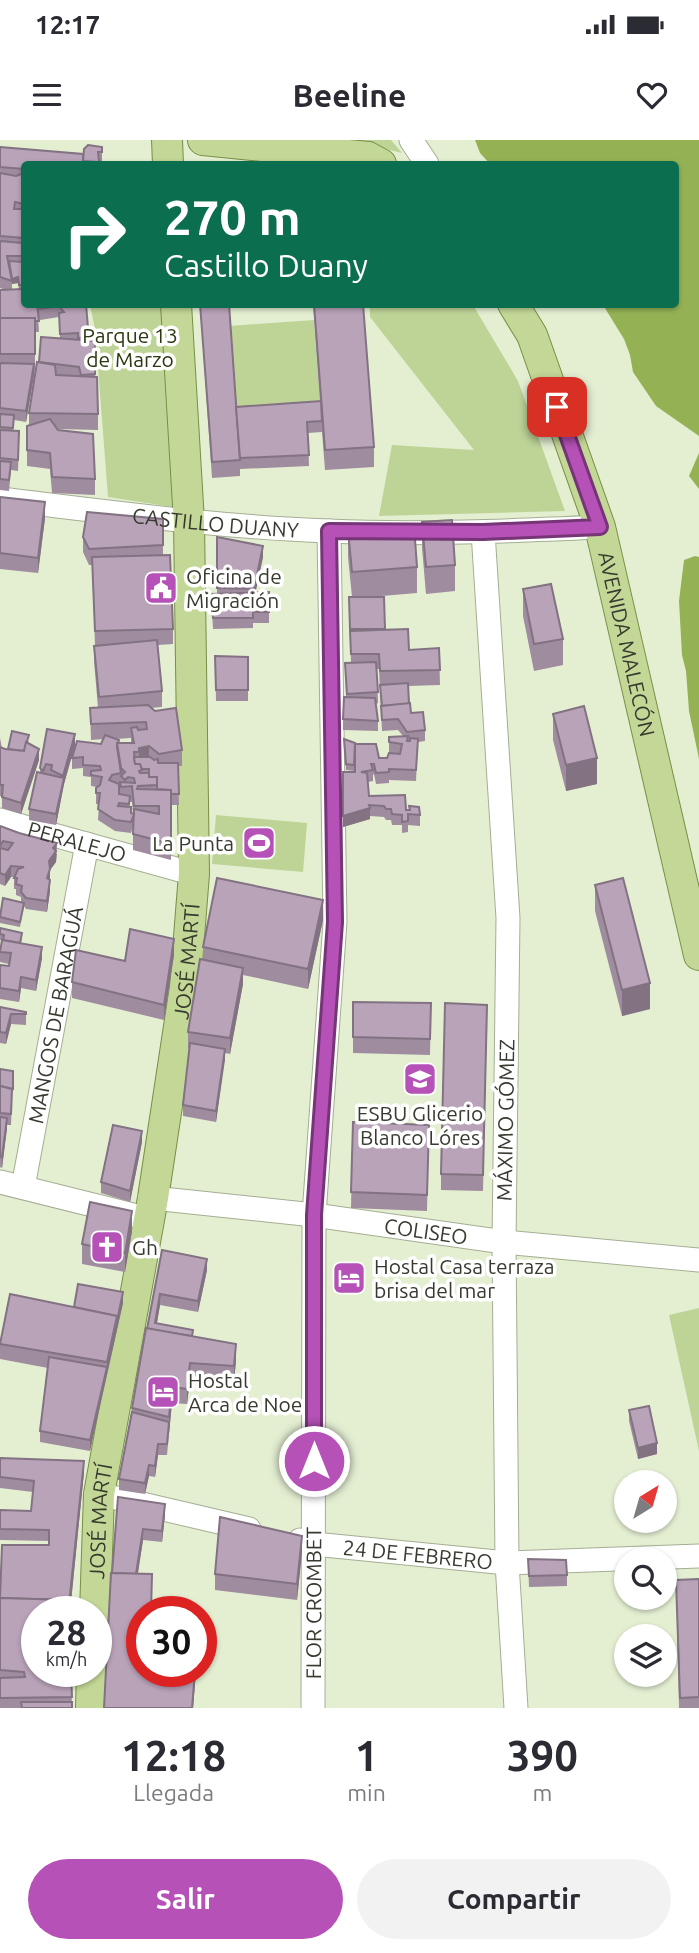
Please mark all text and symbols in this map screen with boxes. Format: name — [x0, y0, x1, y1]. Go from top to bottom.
text: 12:17 — [35, 10, 100, 39]
icon: menu — [28, 76, 66, 114]
icon: heart — [633, 76, 671, 114]
text: Beeline — [293, 77, 406, 113]
icon: right — [49, 189, 140, 280]
text: 270 m — [164, 189, 301, 244]
text: Castillo Duany — [164, 247, 368, 283]
park label: Parque 13 de Marzo — [82, 323, 178, 371]
pin — [527, 377, 587, 437]
icon: arrive — [538, 388, 576, 426]
street label: CASTILLO DUANY — [131, 503, 300, 542]
street label: AVENIDA MALECÓN — [594, 549, 660, 739]
place label: Oficina de Migración — [186, 564, 282, 612]
public building icon: Oficina de Migración — [142, 569, 180, 607]
street label: PERALEJO — [25, 816, 129, 867]
sports icon: La Punta — [240, 824, 278, 862]
place label: La Punta — [152, 831, 234, 855]
street label: JOSÉ MARTÍ — [168, 902, 204, 1021]
street label: MANGOS DE BARAGUÁ — [23, 904, 87, 1126]
street label: MÁXIMO GÓMEZ — [492, 1039, 518, 1201]
school or university icon: ESBU Glicerio Blanco Lóres — [401, 1060, 439, 1098]
place label: ESBU Glicerio Blanco Lóres — [357, 1101, 483, 1149]
street label: COLISEO — [383, 1213, 469, 1249]
church icon: Gh — [88, 1228, 126, 1266]
place label: Gh — [132, 1235, 158, 1259]
place label: Hostal Casa terraza brisa del mar — [374, 1254, 555, 1302]
hotel icon: Hostal Casa terraza brisa del mar — [330, 1259, 368, 1297]
place label: Hostal Arca de Noe — [188, 1368, 302, 1416]
hotel icon: Hostal Arca de Noe — [144, 1373, 182, 1411]
position arrow — [277, 1424, 351, 1498]
street label: JOSÉ MARTÍ — [84, 1461, 116, 1580]
north arrow — [614, 1470, 677, 1533]
map controls — [614, 1470, 677, 1687]
street label: FLOR CROMBET — [301, 1526, 325, 1679]
street label: 24 DE FEBRERO — [342, 1535, 494, 1574]
button: search — [614, 1547, 677, 1610]
speed limit sign: 30 — [126, 1596, 217, 1687]
text: 28 — [47, 1612, 86, 1652]
button: layers — [614, 1624, 677, 1687]
text: km/h — [46, 1649, 87, 1669]
text: 12:18 — [121, 1732, 226, 1779]
text: 1 — [355, 1732, 378, 1779]
text: 390 — [507, 1732, 578, 1779]
text: Llegada — [133, 1780, 214, 1805]
text: min — [347, 1780, 386, 1805]
text: m — [532, 1780, 552, 1805]
button: Salir — [28, 1859, 343, 1939]
button: Compartir — [357, 1859, 671, 1939]

